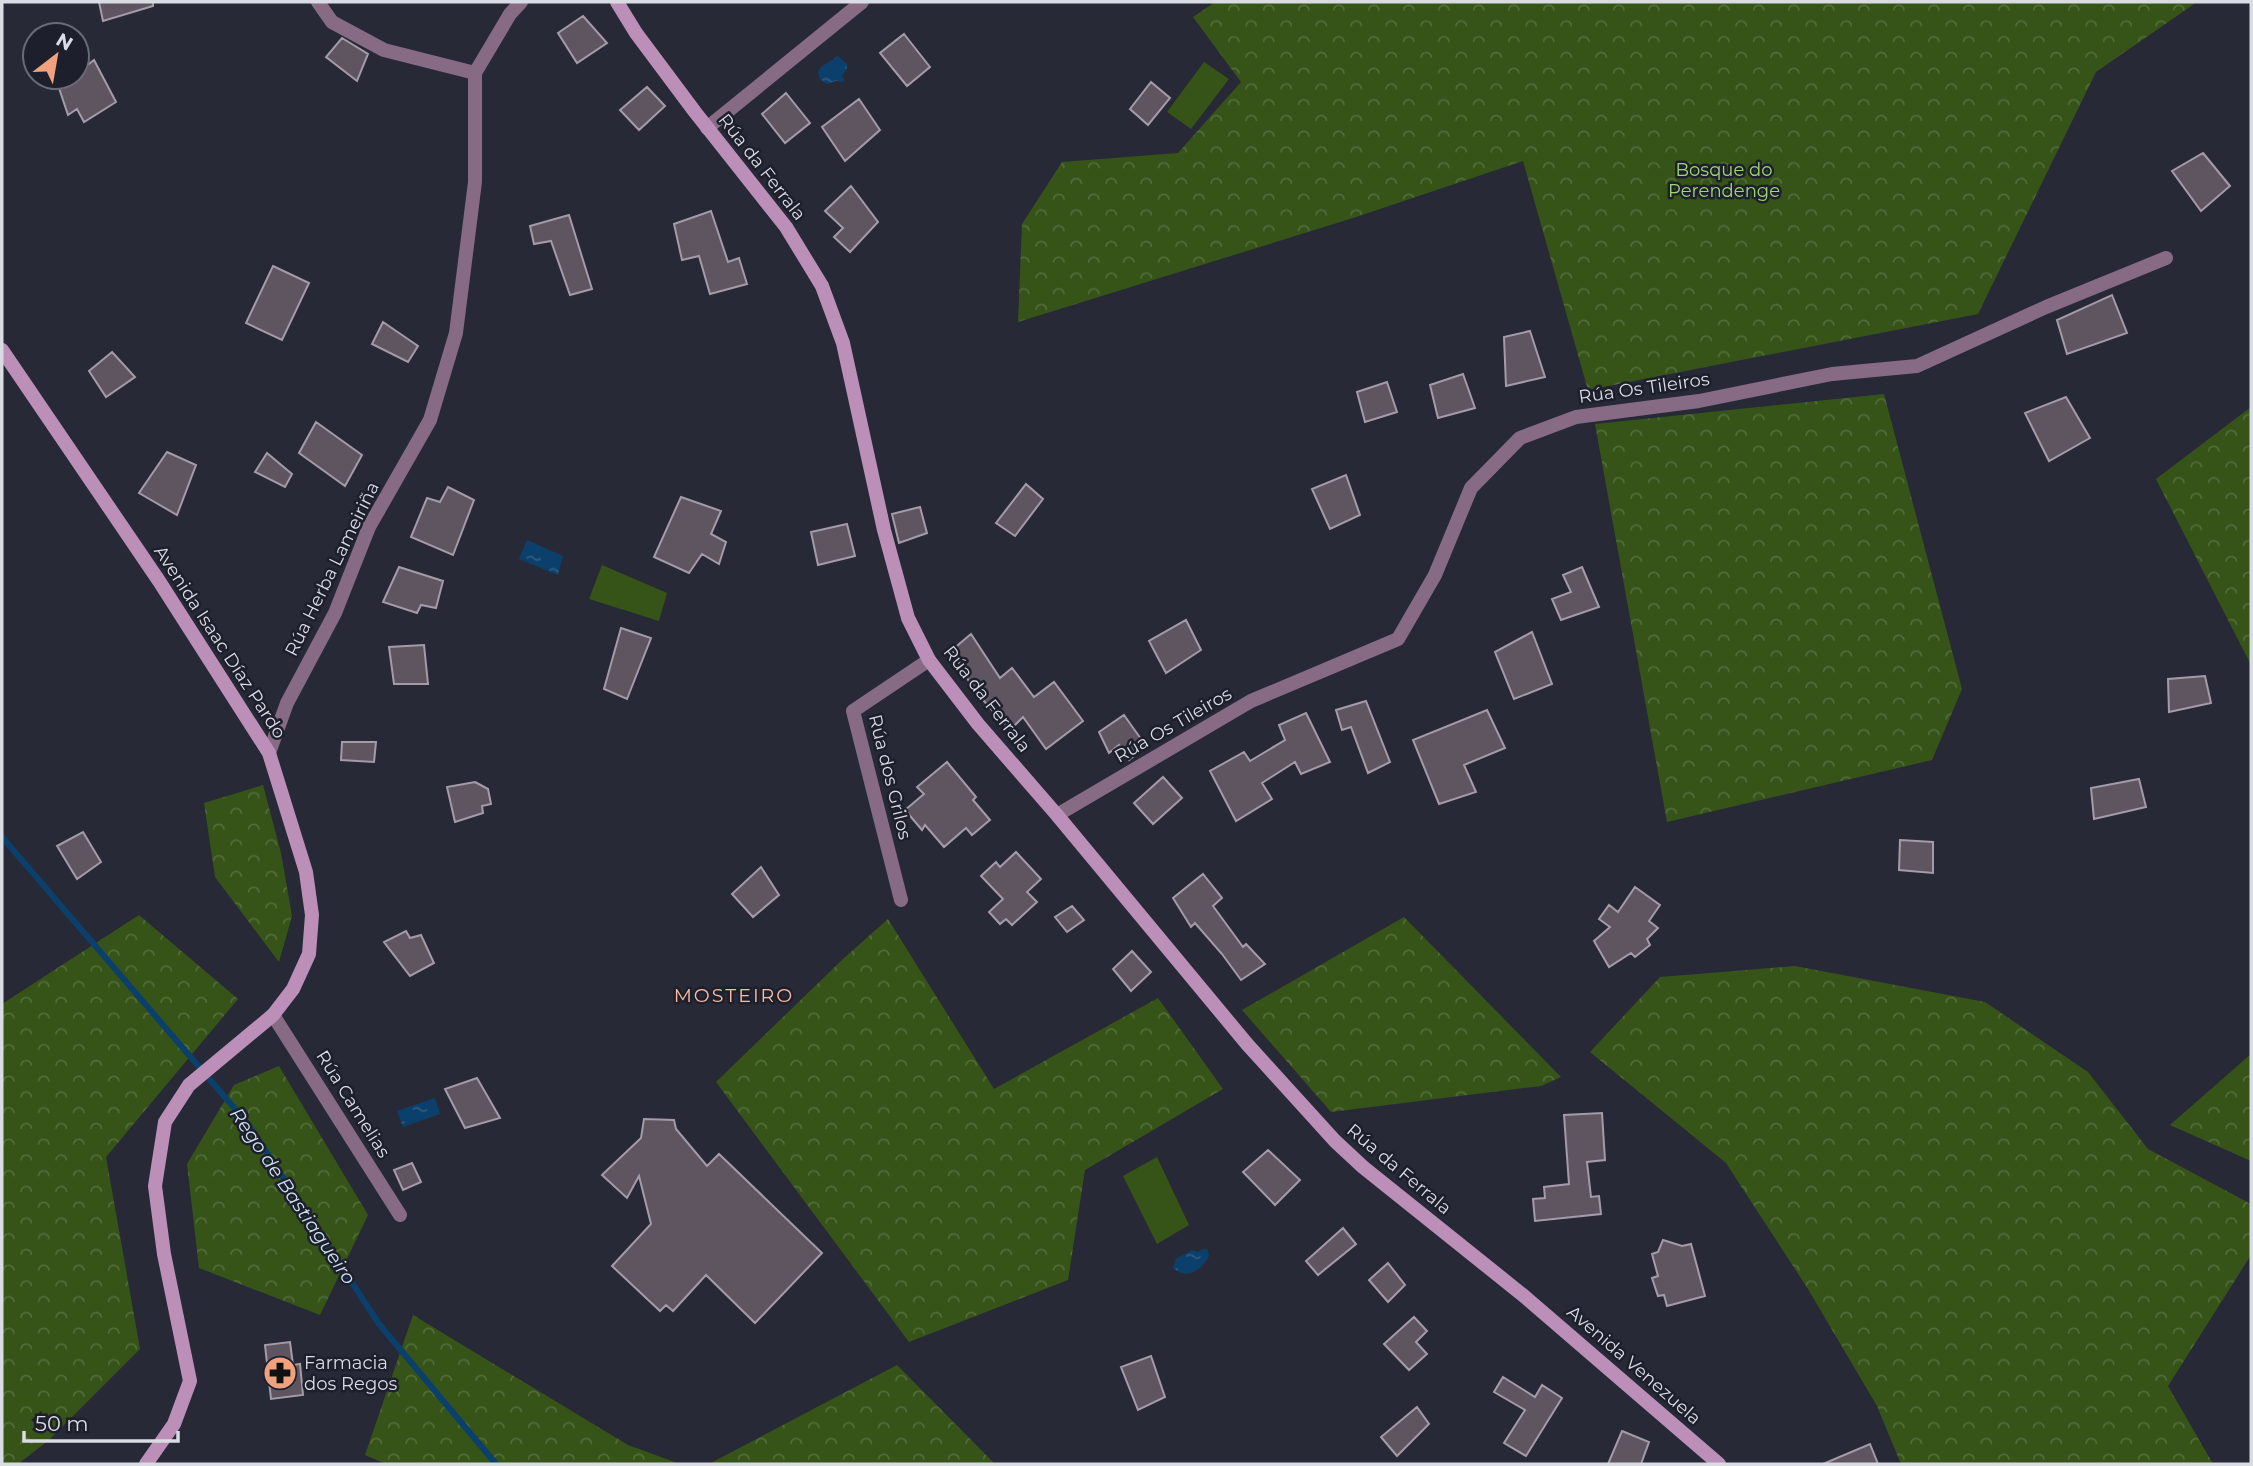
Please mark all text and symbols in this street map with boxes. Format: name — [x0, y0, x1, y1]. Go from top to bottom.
north arrow — [21, 21, 91, 91]
text: N — [52, 28, 77, 56]
street label: Rúa da Ferrala — [713, 109, 811, 225]
park label: Bosque do Perendenge — [1668, 159, 1780, 202]
street label: Rúa Os Tileiros — [1577, 368, 1711, 408]
street label: Rúa Herba Lameiriña — [280, 478, 384, 660]
street label: Avenida Isaac Díaz Pardo — [149, 541, 291, 743]
street label: Rúa da Ferrala — [938, 641, 1036, 757]
street label: Rúa Os Tileiros — [1110, 682, 1236, 767]
street label: Rúa dos Grilos — [864, 712, 916, 842]
district label: MOSTEIRO — [674, 984, 794, 1007]
street label: Rúa Camelias — [311, 1046, 395, 1162]
water label: Rego de Bastiagueiro — [225, 1103, 361, 1289]
street label: Rúa da Ferrala — [1342, 1119, 1456, 1219]
street label: Avenida Venezuela — [1562, 1301, 1706, 1429]
place label: Farmacia dos Regos — [304, 1352, 397, 1395]
pharmacy icon: Farmacia dos Regos — [261, 1354, 299, 1392]
scale bar — [24, 1400, 178, 1444]
text: 50 m — [35, 1411, 89, 1436]

